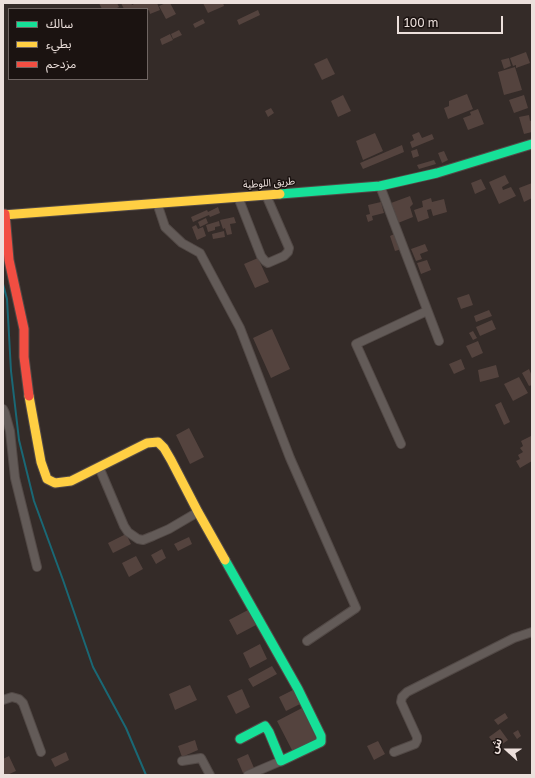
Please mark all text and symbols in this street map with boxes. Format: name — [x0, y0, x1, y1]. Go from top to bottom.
legend — [8, 8, 148, 80]
scale bar — [399, 8, 505, 34]
text: 100 m — [404, 15, 438, 30]
text: سالك — [46, 16, 73, 31]
text: بطيء — [46, 36, 72, 51]
text: مزدحم — [46, 56, 76, 71]
street label: طريق اللوطية — [243, 175, 295, 191]
north arrow — [487, 730, 527, 770]
text: ش — [487, 736, 504, 755]

